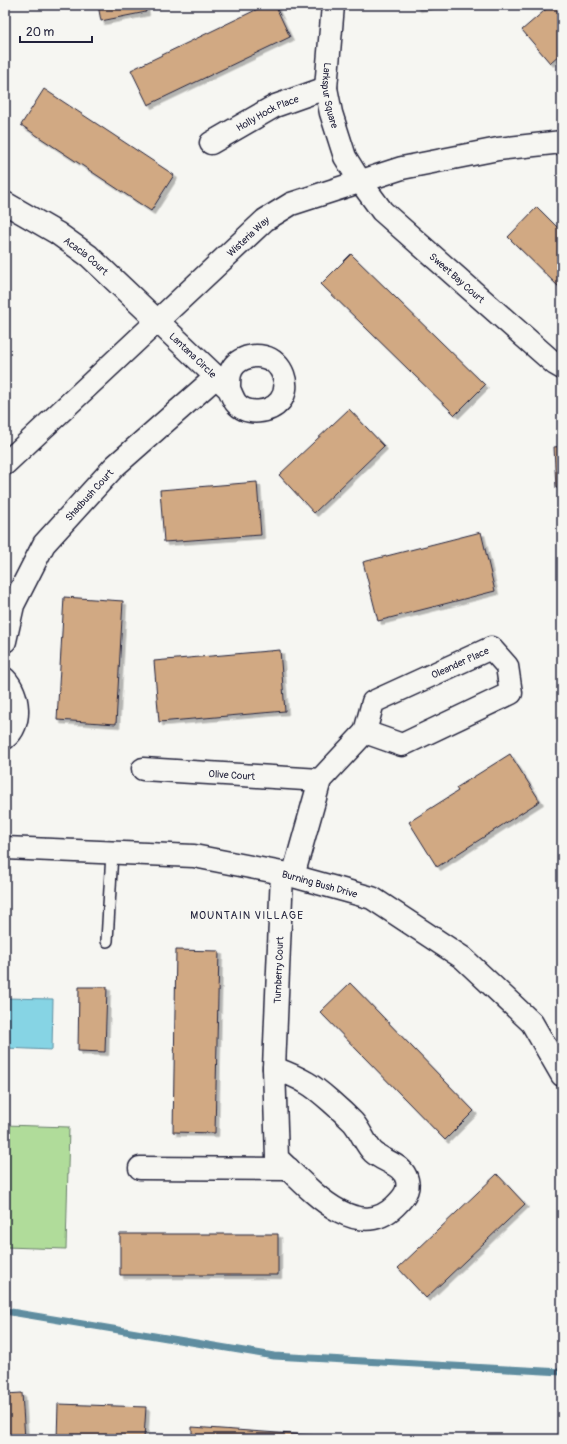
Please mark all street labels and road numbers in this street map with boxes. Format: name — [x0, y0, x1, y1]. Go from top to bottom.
street label: Larkspur Square — [319, 62, 340, 130]
street label: Holly Hock Place — [234, 93, 300, 134]
street label: Wisteria Way — [225, 214, 272, 260]
street label: Acacia Court — [61, 235, 111, 279]
street label: Sweet Bay Court — [427, 251, 487, 307]
street label: Lantana Circle — [166, 330, 218, 381]
street label: Shadbush Court — [63, 466, 117, 524]
street label: Oleander Place — [430, 645, 491, 682]
street label: Olive Court — [208, 768, 256, 783]
street label: Burning Bush Drive — [280, 868, 359, 901]
street label: Turnberry Court — [272, 935, 286, 1004]

